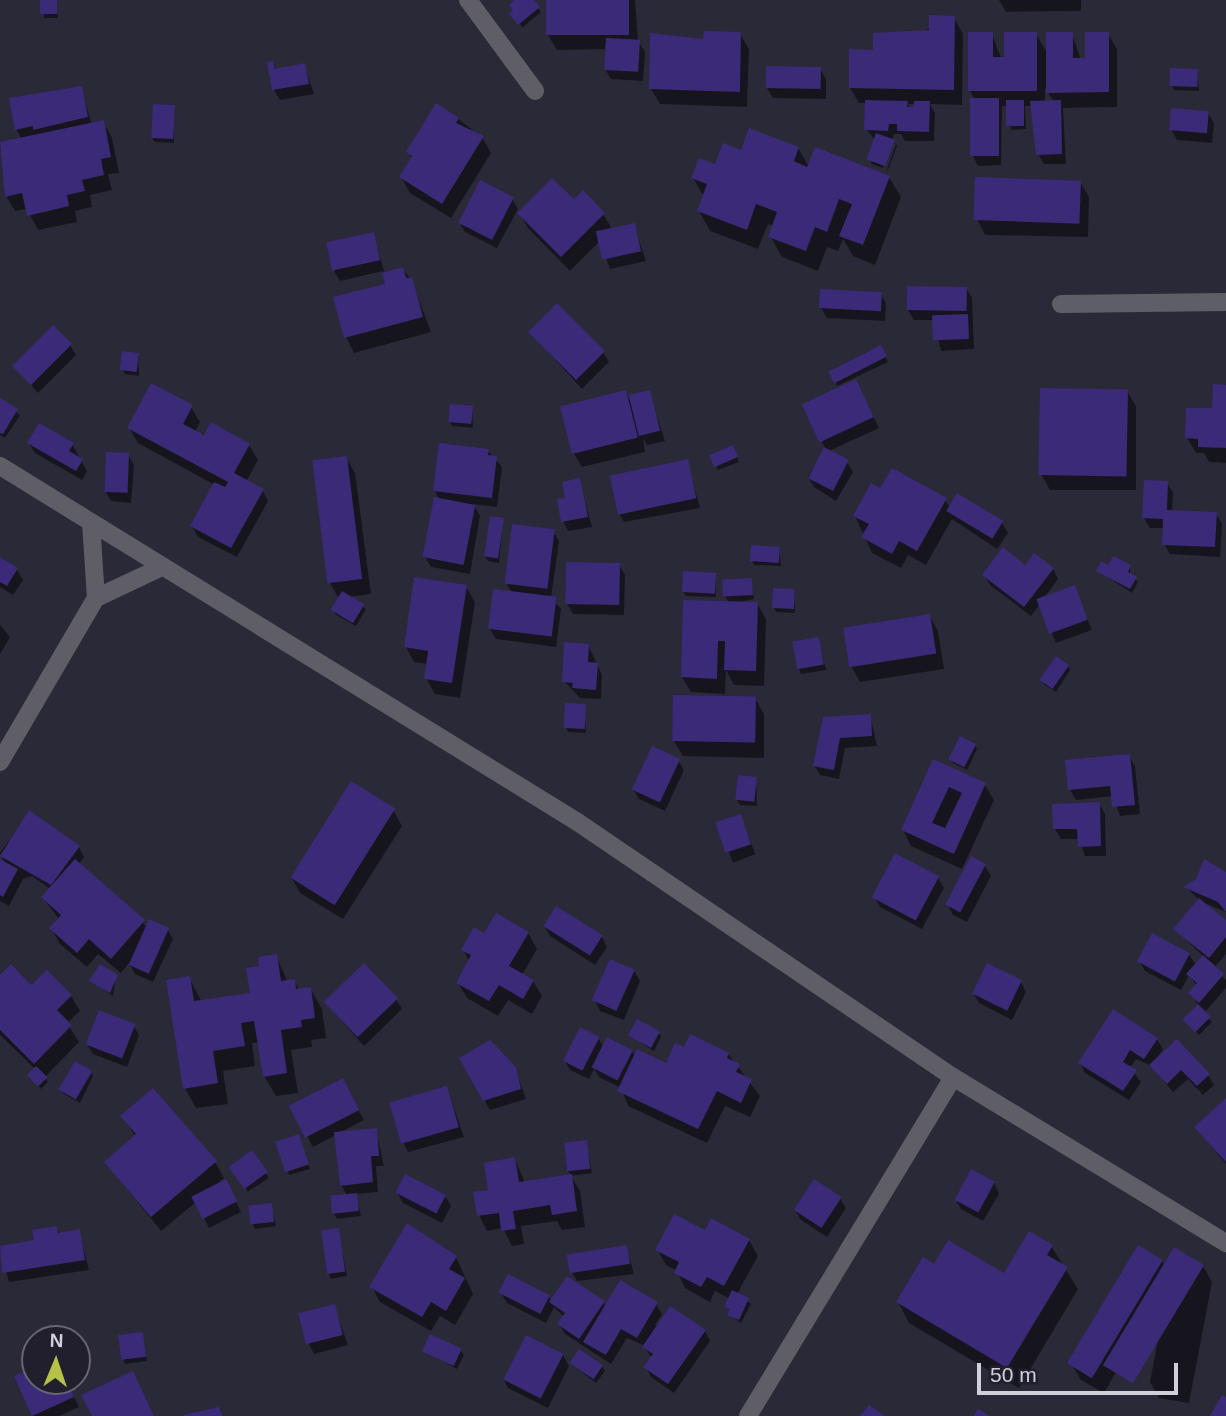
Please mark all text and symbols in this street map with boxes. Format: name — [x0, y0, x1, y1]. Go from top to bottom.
north arrow — [21, 1325, 91, 1395]
text: N — [49, 1330, 64, 1351]
scale bar — [981, 1350, 1182, 1394]
text: 50 m — [990, 1363, 1037, 1386]

